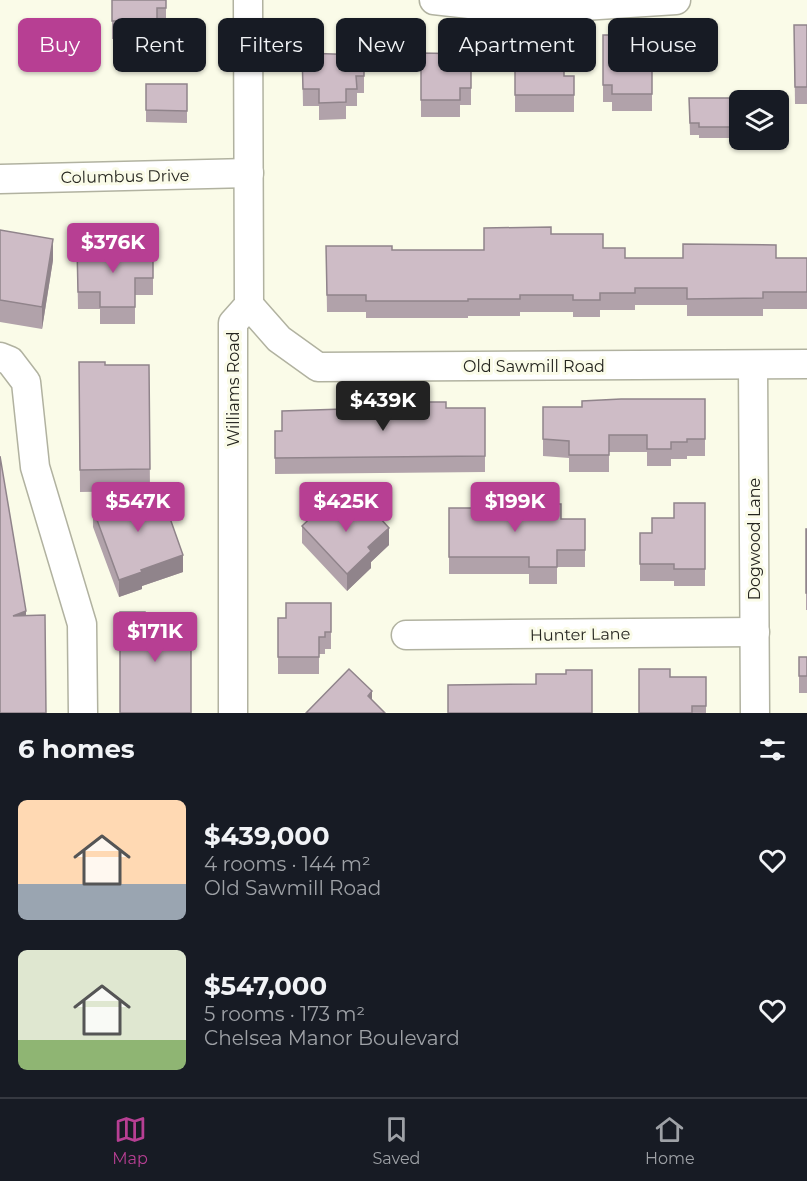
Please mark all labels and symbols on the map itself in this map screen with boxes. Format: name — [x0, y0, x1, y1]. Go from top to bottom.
street label: Columbus Drive — [61, 166, 189, 187]
pin: $376K — [71, 223, 155, 274]
street label: Williams Road — [224, 332, 243, 446]
street label: Old Sawmill Road — [463, 357, 605, 376]
pin: $439K — [341, 381, 425, 432]
street label: Dogwood Lane — [745, 478, 764, 600]
pin: $547K — [96, 482, 180, 533]
pin: $425K — [304, 482, 388, 533]
pin: $199K — [473, 482, 557, 533]
pin: $171K — [113, 612, 197, 663]
street label: Hunter Lane — [530, 624, 630, 645]

